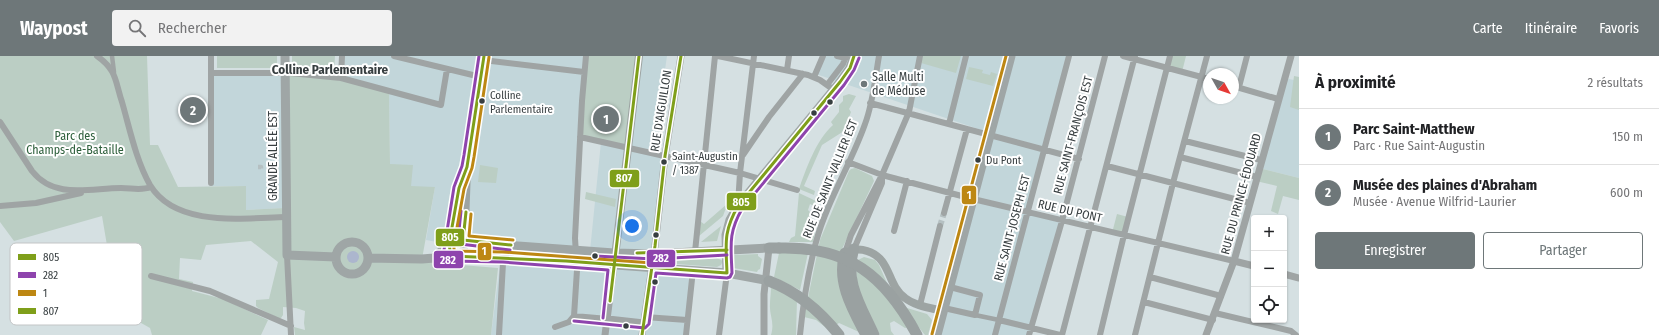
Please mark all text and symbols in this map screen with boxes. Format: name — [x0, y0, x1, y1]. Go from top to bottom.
search box — [112, 10, 392, 46]
text: Waypost — [20, 17, 88, 40]
icon: search — [126, 17, 148, 39]
text: Rechercher — [158, 19, 227, 37]
text: Carte — [1473, 20, 1503, 37]
text: Itinéraire — [1525, 20, 1577, 37]
text: Favoris — [1599, 20, 1639, 37]
district label: Colline Parlementaire — [272, 62, 389, 77]
north arrow — [1203, 68, 1239, 104]
street label: RUE D'AIGUILLON — [648, 69, 674, 153]
place label: Salle Multi de Méduse — [872, 70, 925, 98]
text: À proximité — [1315, 72, 1396, 93]
street label: RUE SAINT-FRANÇOIS EST — [1051, 74, 1096, 195]
text: 2 résultats — [1588, 75, 1643, 90]
marker: Salle Multi de Méduse — [859, 79, 869, 89]
place label: Colline Parlementaire — [490, 89, 553, 116]
pin: 2 — [180, 95, 206, 125]
marker: Colline Parlementaire — [477, 96, 487, 106]
unlabelled marker — [825, 97, 835, 107]
pin: 1 — [593, 104, 619, 134]
unlabelled marker — [809, 108, 819, 118]
street label: GRANDE ALLÉE EST — [265, 110, 280, 201]
street label: RUE DE SAINT-VALLIER EST — [800, 117, 860, 240]
text: Parc Saint-Matthew — [1353, 120, 1475, 138]
park label: Parc des Champs-de-Bataille — [26, 129, 124, 157]
text: 1 — [1325, 129, 1331, 144]
text: 150 m — [1612, 129, 1643, 144]
street label: RUE DU PRINCE-ÉDOUARD — [1217, 132, 1264, 256]
text: Parc · Rue Saint-Augustin — [1353, 138, 1485, 153]
place label: Saint-Augustin / 1387 — [672, 150, 738, 177]
place label: Du Pont — [986, 154, 1022, 167]
marker: Du Pont — [973, 155, 983, 165]
marker: Saint-Augustin / 1387 — [659, 157, 669, 167]
line badge: 807 — [609, 169, 640, 188]
text: 807 — [616, 172, 632, 185]
street label: RUE SAINT-JOSEPH EST — [991, 173, 1033, 283]
text: Musée des plaines d'Abraham — [1353, 176, 1537, 194]
line badge: 1 — [961, 185, 977, 205]
text: 2 — [1325, 185, 1331, 200]
text: 600 m — [1610, 185, 1643, 200]
text: 1 — [967, 189, 971, 202]
line badge: 805 — [726, 192, 757, 211]
text: Musée · Avenue Wilfrid-Laurier — [1353, 194, 1516, 209]
text: 805 — [732, 196, 750, 209]
street label: RUE DU PONT — [1037, 197, 1104, 225]
map controls — [1251, 215, 1287, 323]
button: + — [1251, 215, 1287, 251]
your location — [622, 216, 642, 236]
line badge: 805 — [435, 228, 465, 247]
unlabelled marker — [651, 230, 661, 240]
text: 805 — [441, 231, 459, 244]
button: Enregistrer — [1315, 232, 1475, 269]
button: Partager — [1483, 232, 1643, 269]
line badge: 1 — [477, 242, 492, 261]
legend — [10, 243, 142, 325]
text: 1 — [482, 245, 486, 258]
line badge: 282 — [646, 249, 676, 268]
line badge: 282 — [433, 250, 464, 269]
text: 805 — [43, 251, 59, 264]
unlabelled marker — [590, 251, 600, 261]
button: − — [1251, 251, 1287, 287]
text: 282 — [652, 252, 669, 265]
text: 282 — [439, 254, 456, 267]
text: 282 — [43, 269, 58, 282]
unlabelled marker — [650, 277, 660, 287]
text: 1 — [43, 287, 47, 300]
button: locate — [1251, 287, 1287, 323]
text: 807 — [43, 305, 59, 318]
unlabelled marker — [621, 321, 631, 331]

